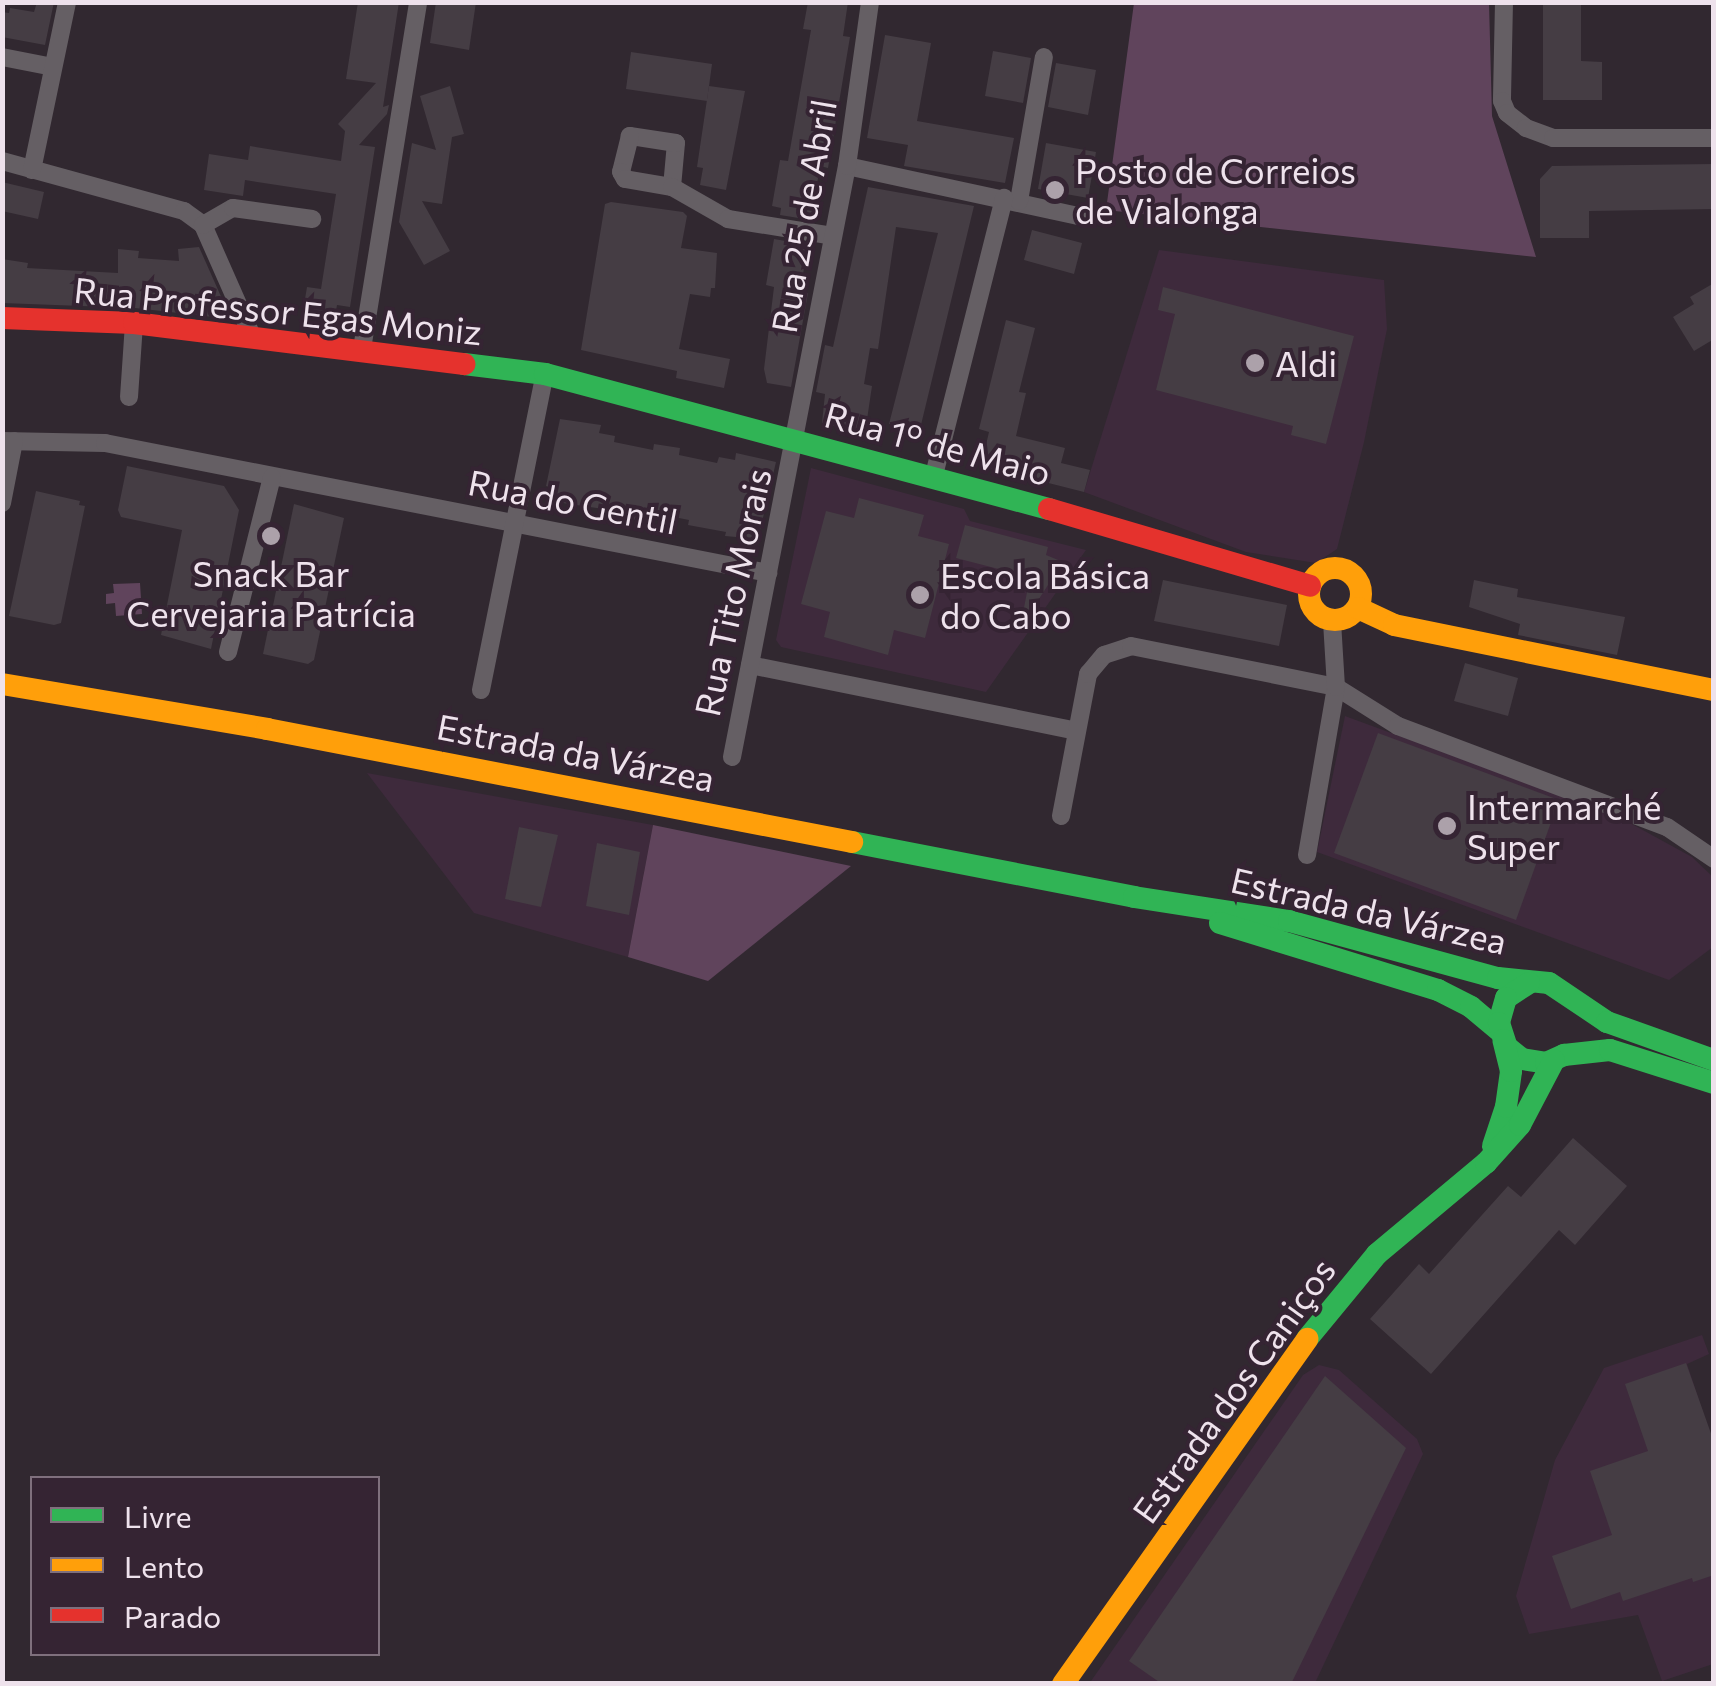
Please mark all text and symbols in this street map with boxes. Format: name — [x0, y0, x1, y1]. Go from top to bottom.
street label: Rua 25 de Abril — [762, 96, 844, 336]
place label: Posto de Correios de Vialonga — [1075, 149, 1356, 231]
marker: Posto de Correios de Vialonga — [1044, 179, 1066, 201]
street label: Rua Professor Egas Moniz — [72, 268, 484, 352]
place label: Aldi — [1275, 342, 1337, 384]
marker: Aldi — [1244, 352, 1266, 374]
street label: Rua 1º de Maio — [820, 393, 1056, 493]
street label: Rua do Gentil — [465, 460, 681, 542]
street label: Rua Tito Morais — [685, 464, 779, 720]
marker: Snack Bar Cervejaria Patrícia — [260, 525, 282, 547]
place label: Snack Bar Cervejaria Patrícia — [126, 552, 416, 634]
place label: Escola Básica do Cabo — [940, 554, 1150, 636]
marker: Escola Básica do Cabo — [909, 584, 931, 606]
street label: Estrada da Várzea — [434, 705, 718, 799]
place label: Intermarché Super — [1467, 785, 1661, 867]
marker: Intermarché Super — [1436, 815, 1458, 837]
street label: Estrada da Várzea — [1227, 858, 1511, 962]
street label: Estrada dos Caniços — [1123, 1250, 1343, 1530]
legend — [30, 1476, 380, 1656]
text: Livre — [124, 1497, 192, 1534]
text: Lento — [124, 1547, 204, 1584]
text: Parado — [124, 1597, 221, 1634]

